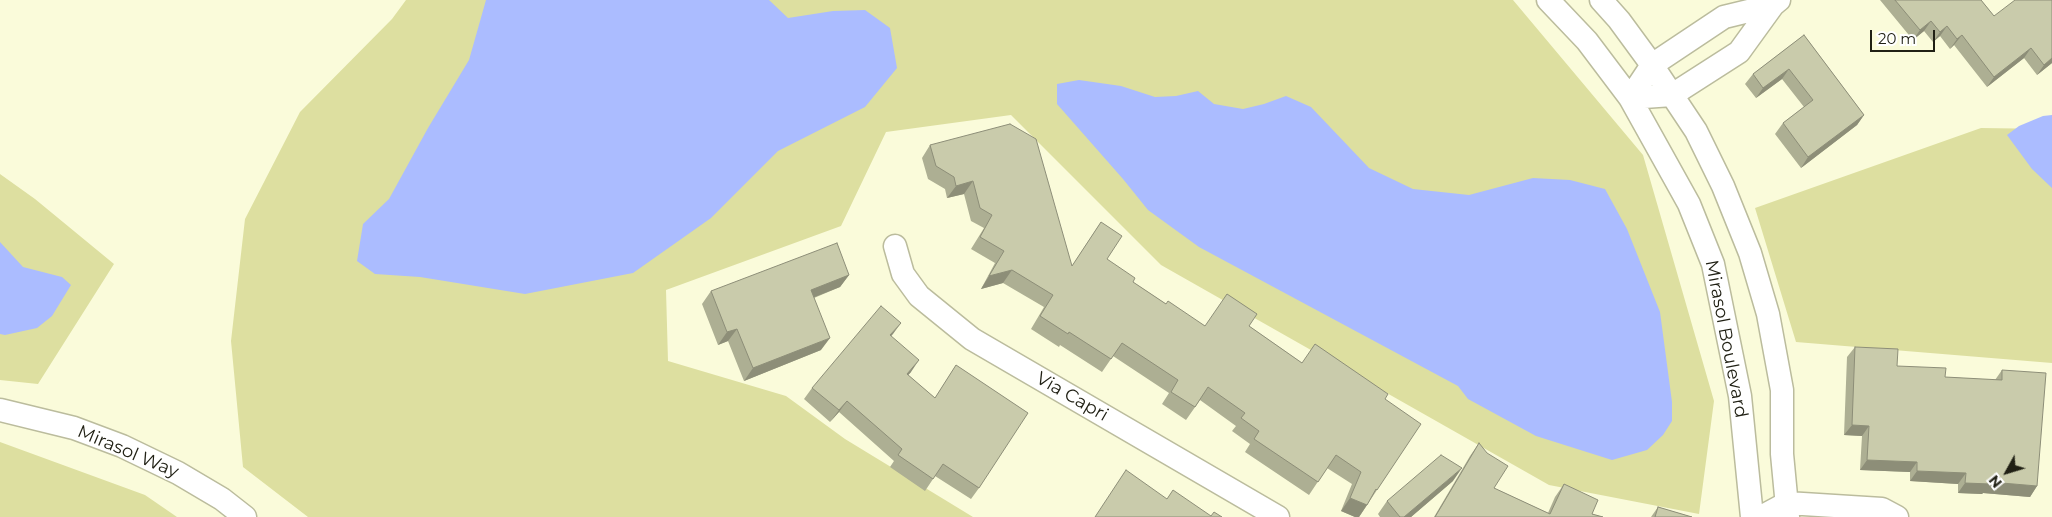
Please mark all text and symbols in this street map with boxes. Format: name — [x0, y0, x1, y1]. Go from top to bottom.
scale bar — [1872, 20, 1937, 52]
text: 20 m — [1878, 29, 1916, 48]
street label: Mirasol Boulevard — [1700, 258, 1752, 420]
street label: Via Capri — [1032, 368, 1112, 426]
street label: Mirasol Way — [74, 421, 182, 483]
north arrow — [1982, 447, 2032, 497]
text: N — [1985, 471, 2006, 491]

